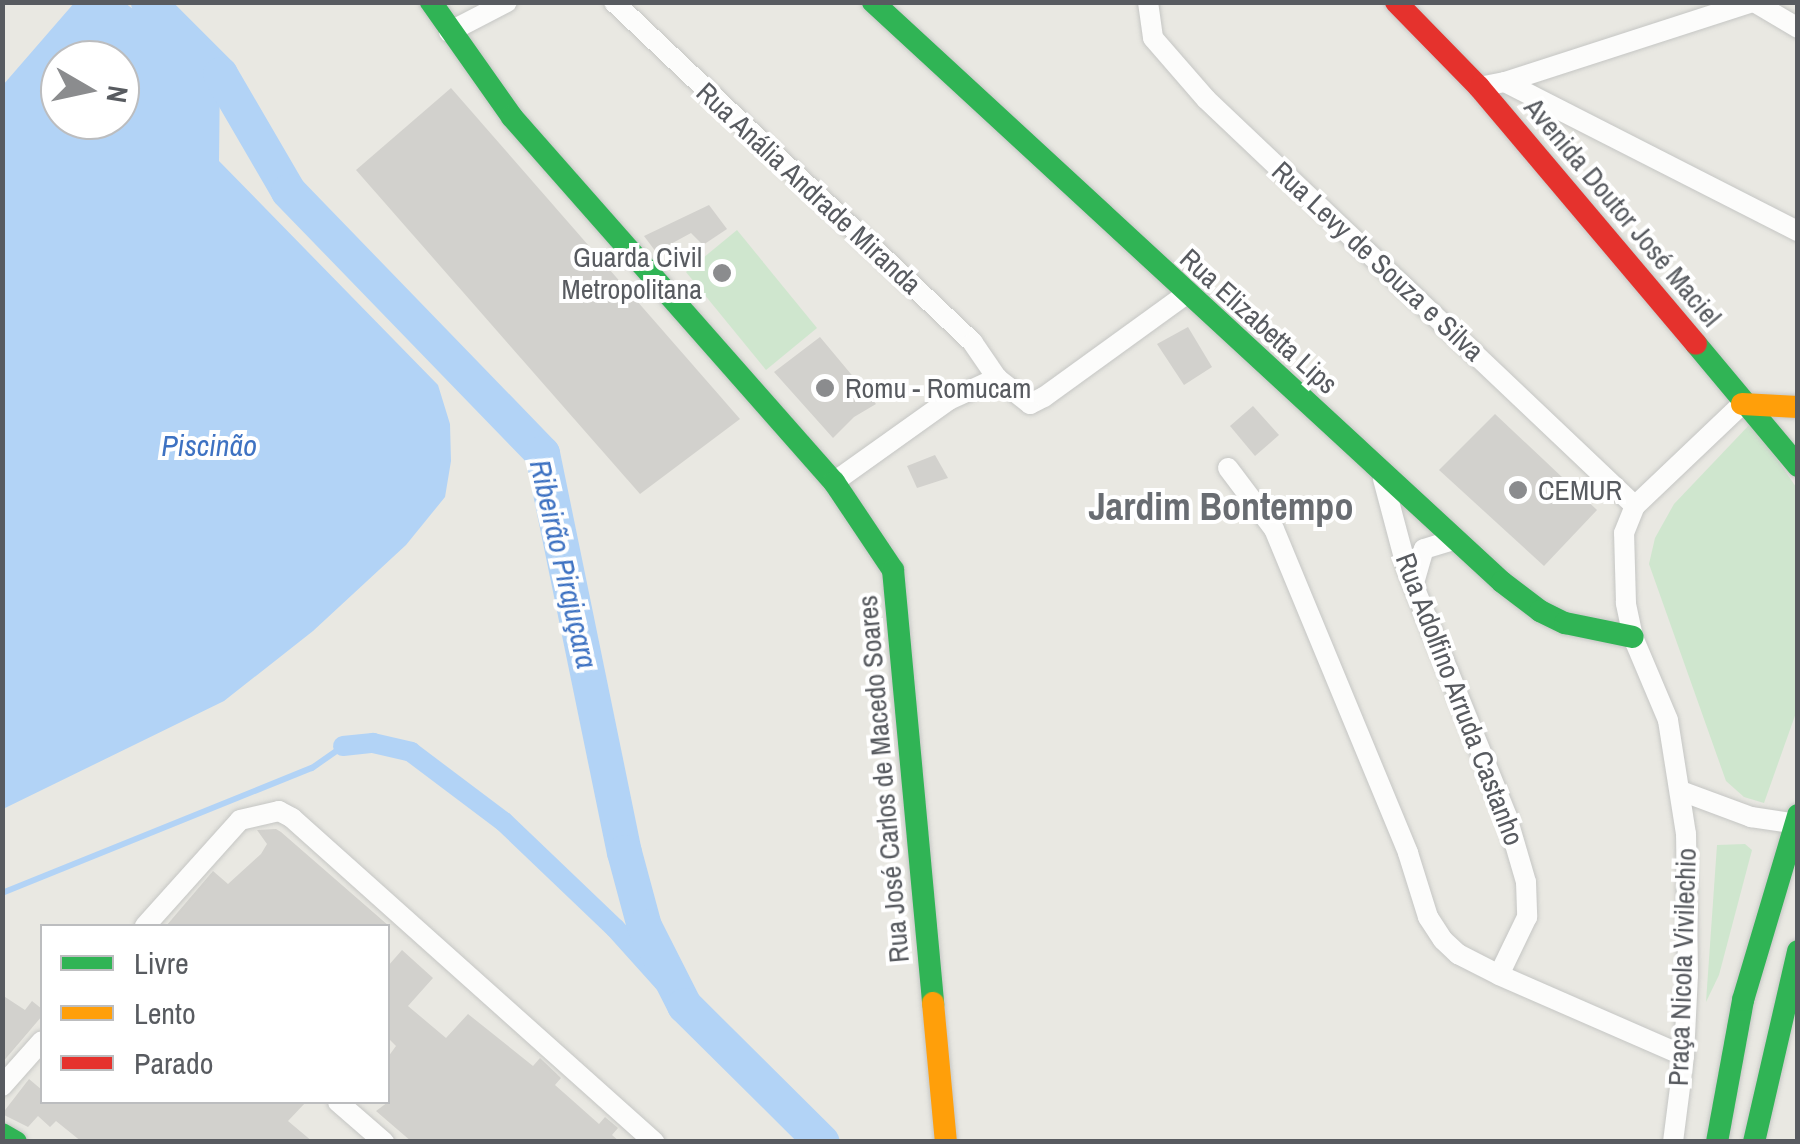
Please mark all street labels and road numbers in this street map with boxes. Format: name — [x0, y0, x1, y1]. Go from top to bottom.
street label: Rua Anália Andrade Miranda — [689, 74, 929, 302]
street label: Avenida Doutor José Maciel — [1518, 91, 1728, 333]
street label: Rua Levy de Souza e Silva — [1265, 154, 1491, 368]
street label: Rua Elizabetta Lips — [1173, 241, 1345, 401]
street label: Rua Adolfino Arruda Castanho — [1388, 547, 1532, 851]
street label: Rua José Carlos de Macedo Soares — [850, 594, 916, 964]
street label: Praça Nicola Vivilechio — [1661, 847, 1703, 1087]

